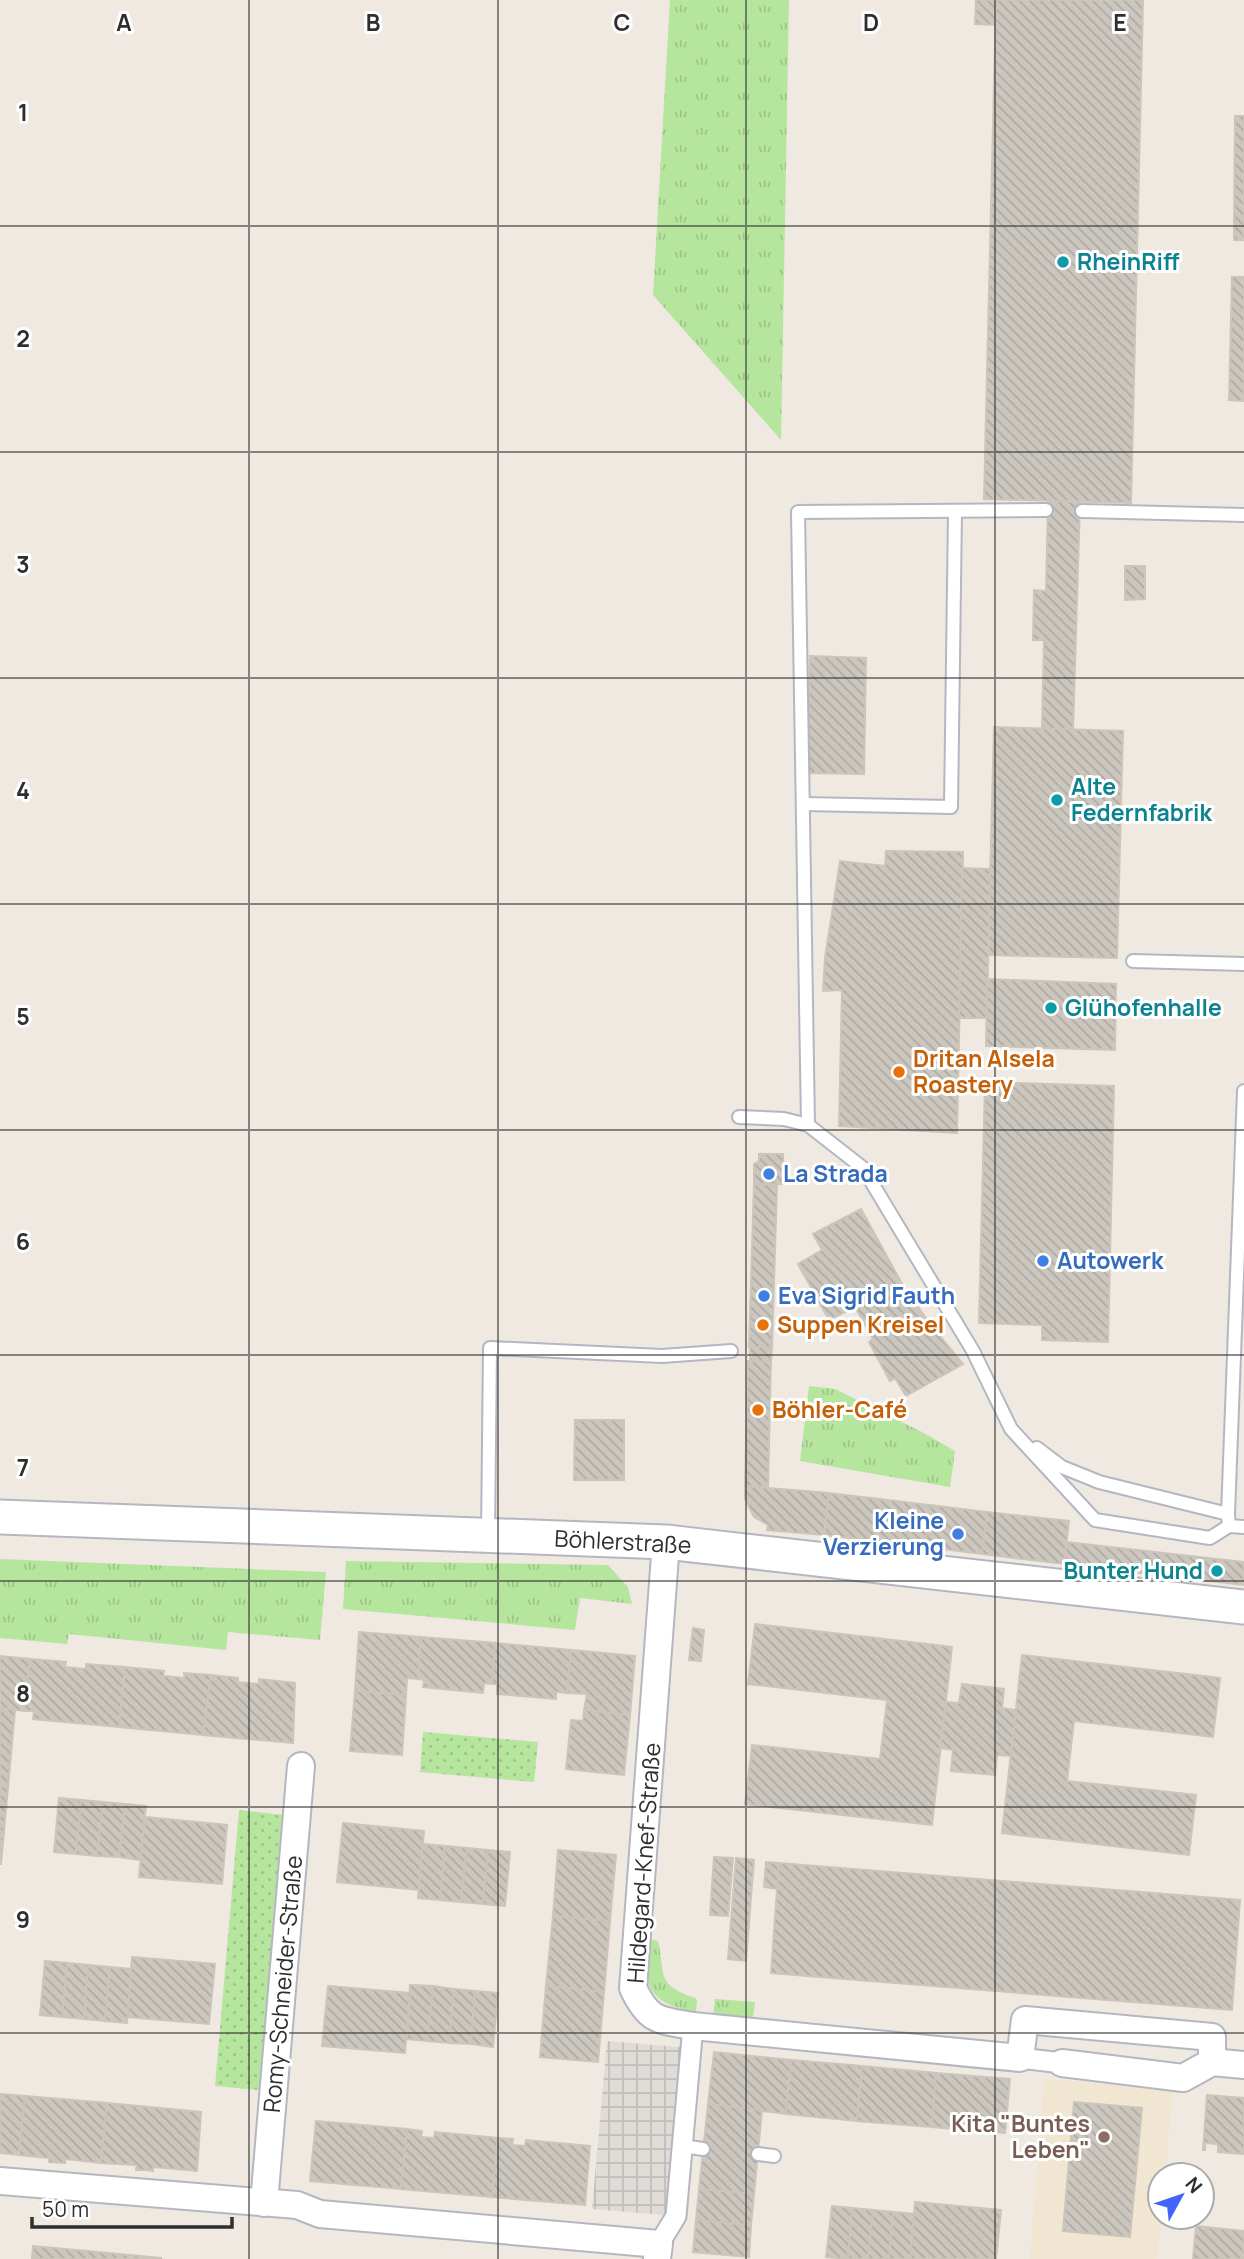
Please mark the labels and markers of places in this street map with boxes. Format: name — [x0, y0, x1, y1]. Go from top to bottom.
place label: RheinRiff — [1077, 245, 1180, 277]
marker: RheinRiff — [1055, 254, 1071, 270]
place label: Alte Federnfabrik — [1071, 770, 1213, 828]
marker: Alte Federnfabrik — [1049, 792, 1065, 808]
place label: Glühofenhalle — [1065, 991, 1222, 1023]
marker: Glühofenhalle — [1043, 1000, 1059, 1016]
place label: Dritan Alsela Roastery — [913, 1042, 1055, 1100]
marker: Dritan Alsela Roastery — [891, 1064, 907, 1080]
place label: La Strada — [783, 1157, 888, 1189]
marker: La Strada — [761, 1166, 777, 1182]
place label: Autowerk — [1057, 1244, 1164, 1276]
marker: Autowerk — [1035, 1253, 1051, 1269]
place label: Eva Sigrid Fauth — [778, 1279, 955, 1311]
marker: Eva Sigrid Fauth — [756, 1288, 772, 1304]
place label: Suppen Kreisel — [777, 1308, 944, 1340]
marker: Suppen Kreisel — [755, 1317, 771, 1333]
place label: Böhler-Café — [772, 1393, 907, 1425]
marker: Böhler-Café — [750, 1402, 766, 1418]
place label: Kleine Verzierung — [823, 1504, 944, 1562]
marker: Kleine Verzierung — [950, 1526, 966, 1542]
place label: Bunter Hund — [1063, 1554, 1203, 1586]
marker: Bunter Hund — [1209, 1563, 1225, 1579]
place label: Kita "Buntes Leben" — [951, 2107, 1090, 2165]
marker: Kita "Buntes Leben" — [1096, 2129, 1112, 2145]

